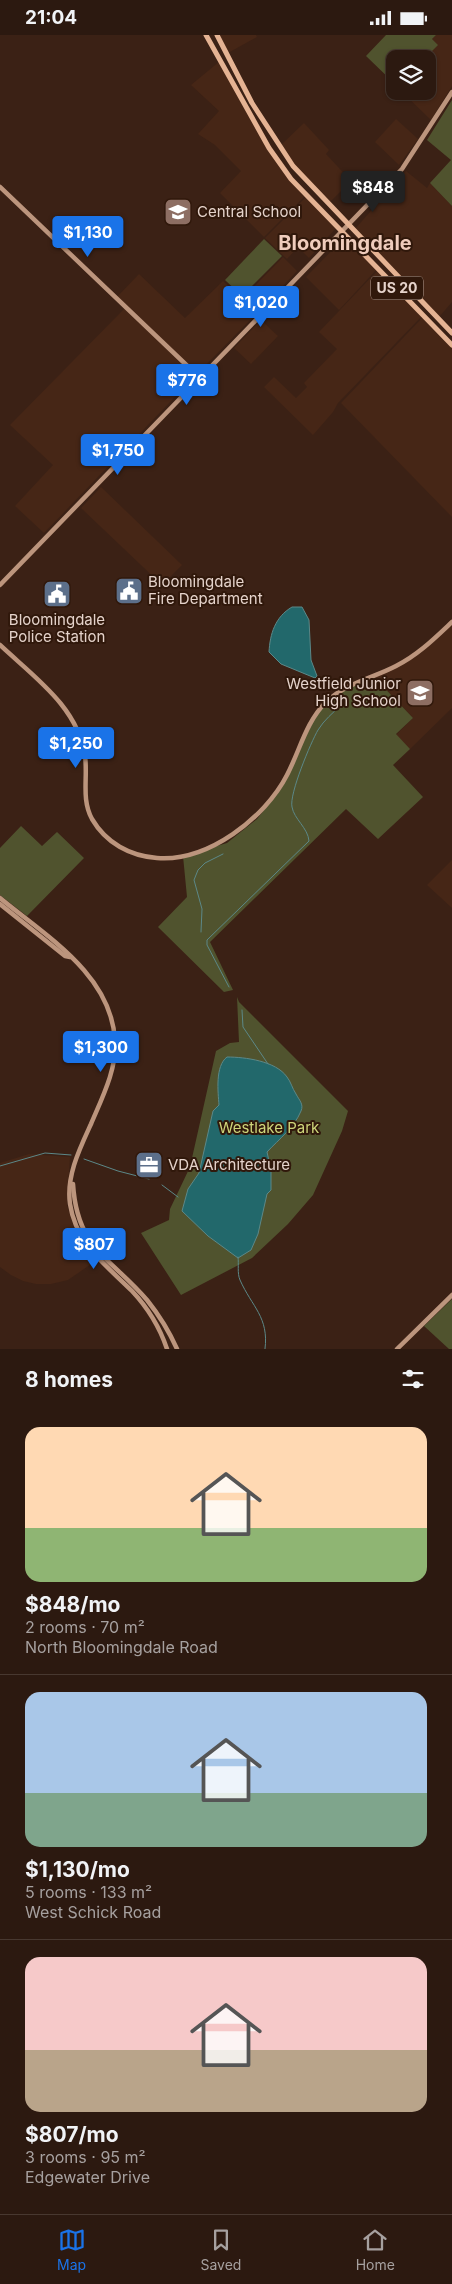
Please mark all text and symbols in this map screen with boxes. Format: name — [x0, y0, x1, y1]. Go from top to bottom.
text: 21:04 — [25, 6, 77, 29]
map controls — [386, 50, 436, 100]
button: layers — [386, 50, 436, 100]
pin: $848 — [343, 171, 403, 213]
text: $848 — [352, 177, 394, 197]
school or university icon: Central School — [163, 197, 193, 227]
place label: Central School — [197, 202, 301, 221]
pin: $1,130 — [47, 215, 129, 258]
text: $1,130 — [63, 222, 113, 242]
district label: Bloomingdale — [278, 231, 412, 255]
road number: US 20 — [371, 277, 423, 299]
pin: $1,020 — [220, 285, 302, 328]
text: $1,020 — [234, 292, 288, 312]
pin: $776 — [157, 363, 217, 406]
text: $776 — [167, 370, 207, 390]
pin: $1,750 — [77, 433, 159, 476]
text: $1,750 — [92, 440, 144, 460]
place label: Bloomingdale Fire Department — [148, 572, 263, 608]
public building icon: Bloomingdale Fire Department — [114, 576, 144, 606]
public building icon: Bloomingdale Police Station — [42, 579, 72, 609]
place label: Bloomingdale Police Station — [9, 610, 105, 646]
place label: Westfield Junior High School — [286, 674, 401, 710]
school or university icon: Westfield Junior High School — [405, 678, 435, 708]
pin: $1,250 — [35, 727, 117, 769]
text: $1,250 — [49, 733, 103, 753]
pin: $1,300 — [60, 1031, 142, 1073]
text: $1,300 — [74, 1037, 128, 1057]
park label: Westlake Park — [219, 1118, 320, 1137]
office icon: VDA Architecture — [134, 1150, 164, 1180]
place label: VDA Architecture — [168, 1155, 290, 1174]
pin: $807 — [64, 1227, 124, 1270]
text: $807 — [74, 1234, 114, 1254]
icon: filters — [399, 1365, 427, 1393]
text: 8 homes — [25, 1367, 113, 1392]
icon: home — [181, 1459, 271, 1549]
text: $848/mo — [25, 1592, 120, 1617]
text: 2 rooms · 70 m² — [25, 1617, 145, 1637]
text: North Bloomingdale Road — [25, 1637, 218, 1657]
icon: home — [181, 1725, 271, 1815]
text: $1,130/mo — [25, 1857, 130, 1882]
text: 5 rooms · 133 m² — [25, 1882, 152, 1902]
text: West Schick Road — [25, 1902, 161, 1922]
icon: home — [181, 1990, 271, 2080]
text: $807/mo — [25, 2122, 119, 2147]
text: 3 rooms · 95 m² — [25, 2147, 146, 2167]
text: Edgewater Drive — [25, 2167, 150, 2187]
tab: Map — [57, 2226, 86, 2273]
tab: Saved — [200, 2226, 241, 2273]
tab: Home — [356, 2226, 395, 2273]

